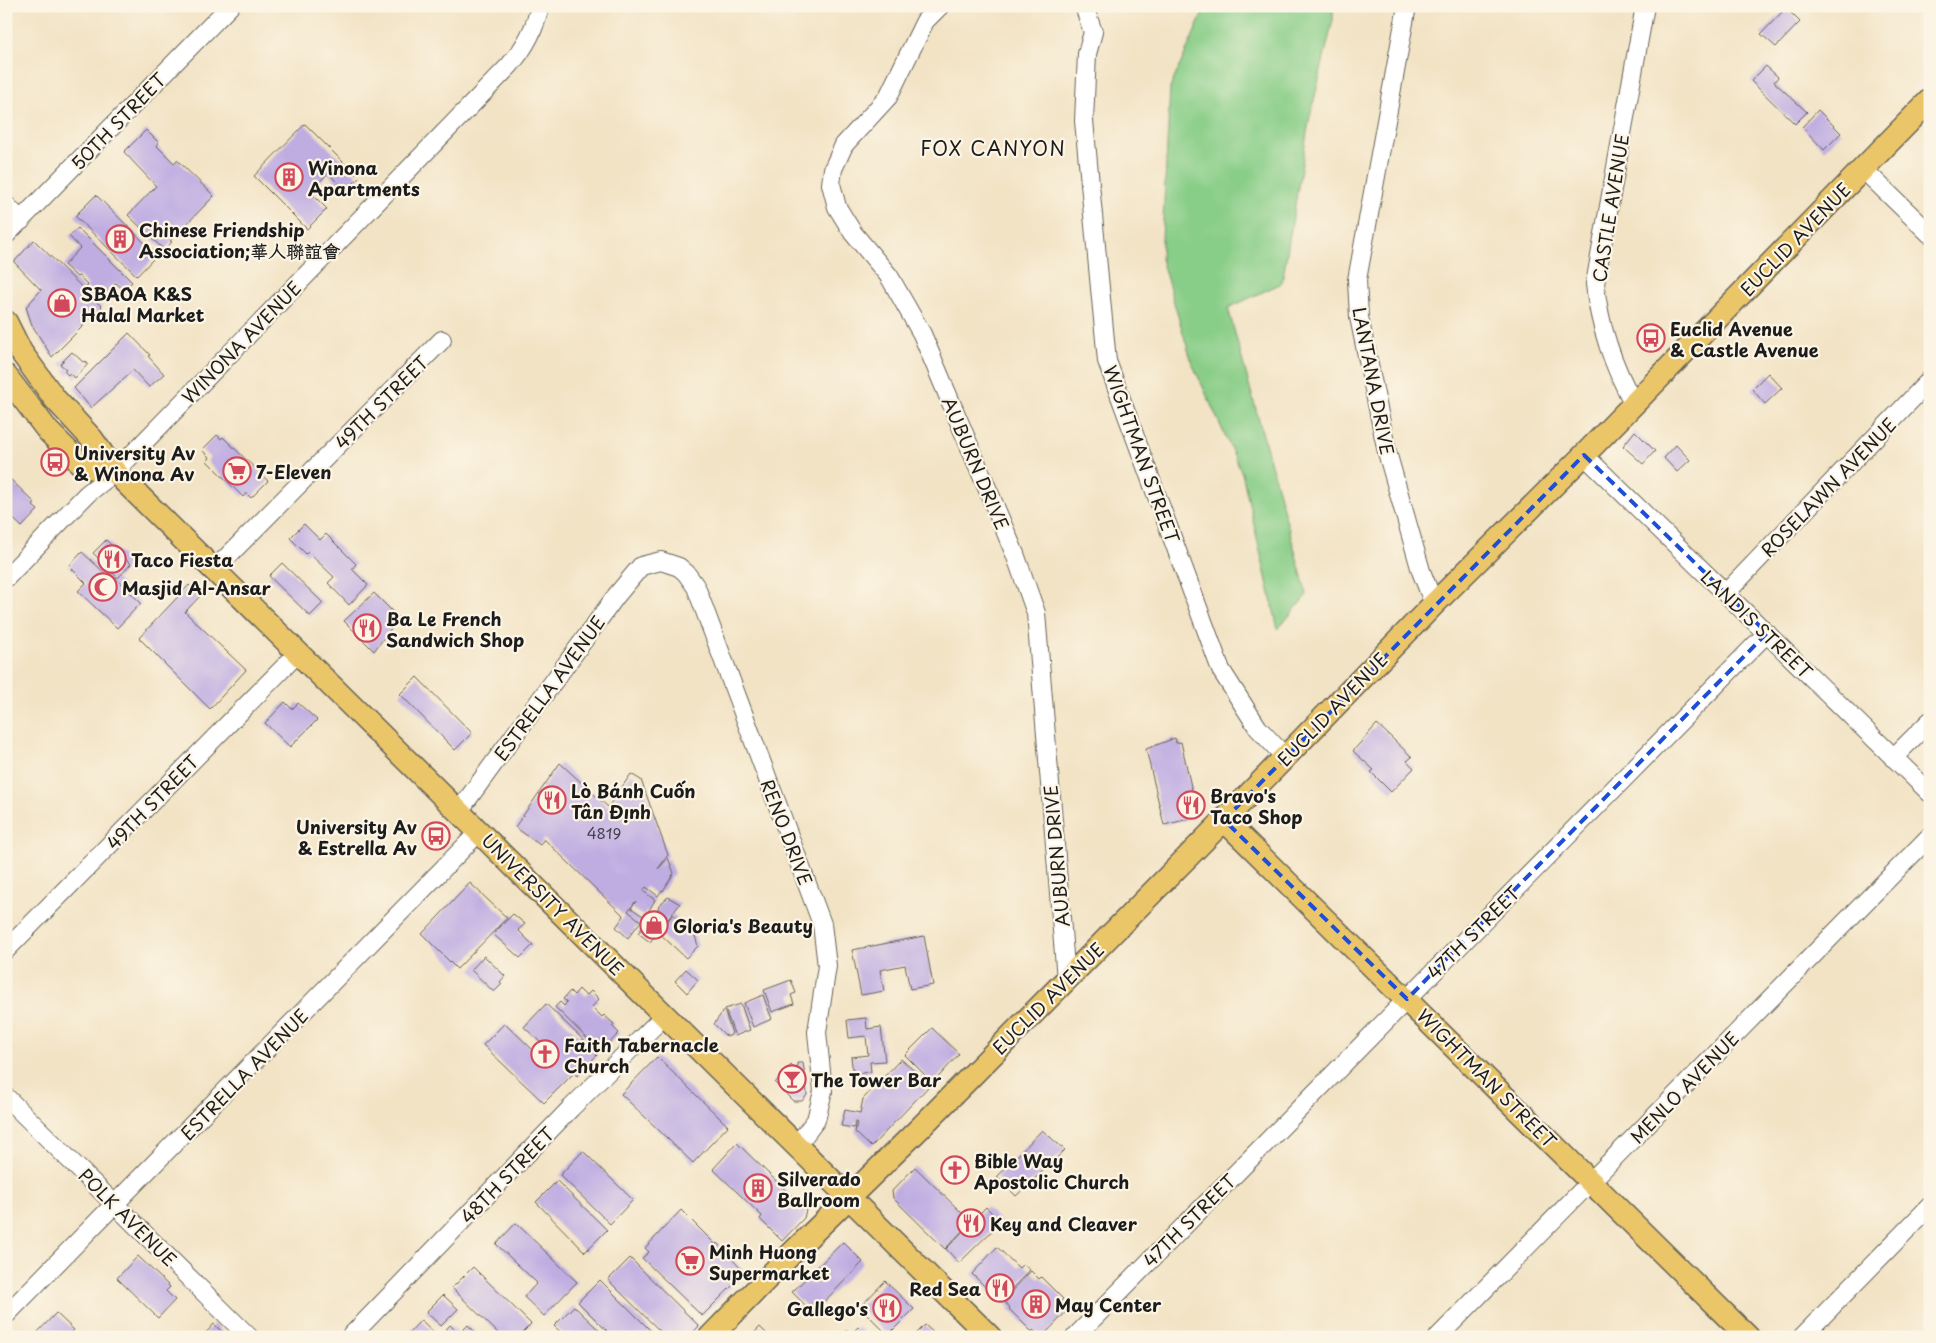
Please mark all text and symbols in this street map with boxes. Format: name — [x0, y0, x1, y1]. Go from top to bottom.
street label: 50TH STREET — [64, 66, 172, 176]
street label: CASTLE AVENUE — [1585, 132, 1635, 284]
district label: FOX CANYON — [920, 133, 1066, 163]
place label: Winona Apartments — [308, 154, 420, 202]
building icon: Winona Apartments — [274, 162, 304, 192]
street label: EUCLID AVENUE — [1734, 176, 1856, 302]
place label: Chinese Friendship Association;華人聯誼會 — [139, 216, 340, 264]
building icon: Chinese Friendship Association;華人聯誼會 — [105, 224, 135, 254]
street label: WINONA AVENUE — [175, 274, 307, 410]
place label: SBAOA K&S Halal Market — [81, 280, 205, 328]
shop icon: SBAOA K&S Halal Market — [47, 288, 77, 318]
street label: LANTANA DRIVE — [1346, 305, 1402, 457]
place label: Euclid Avenue & Castle Avenue — [1670, 315, 1819, 363]
bus stop icon: Euclid Avenue & Castle Avenue — [1636, 323, 1666, 353]
street label: 49TH STREET — [328, 349, 434, 455]
street label: WIGHTMAN STREET — [1097, 361, 1187, 547]
street label: AUBURN DRIVE — [936, 392, 1016, 534]
street label: ROSELAWN AVENUE — [1754, 411, 1902, 563]
place label: University Av & Winona Av — [74, 439, 195, 487]
bus stop icon: University Av & Winona Av — [40, 447, 70, 477]
supermarket icon: 7-Eleven — [222, 456, 252, 486]
place label: 7-Eleven — [256, 458, 331, 485]
restaurant icon: Taco Fiesta — [97, 544, 127, 574]
place label: Taco Fiesta — [131, 546, 233, 573]
street label: LANDIS STREET — [1695, 564, 1819, 685]
mosque icon: Masjid Al-Ansar — [88, 572, 118, 602]
place label: Masjid Al-Ansar — [122, 574, 272, 601]
place label: Ba Le French Sandwich Shop — [386, 605, 524, 653]
street label: ESTRELLA AVENUE — [487, 610, 611, 766]
restaurant icon: Ba Le French Sandwich Shop — [352, 613, 382, 643]
street label: EUCLID AVENUE — [1271, 646, 1393, 772]
street label: 49TH STREET — [100, 749, 204, 855]
street label: RENO DRIVE — [754, 775, 820, 889]
place label: Lò Bánh Cuốn Tân Định — [571, 777, 696, 825]
place label: Bravo's Taco Shop — [1210, 782, 1302, 830]
street label: AUBURN DRIVE — [1036, 784, 1076, 928]
restaurant icon: Lò Bánh Cuốn Tân Định — [537, 785, 567, 815]
restaurant icon: Bravo's Taco Shop — [1176, 790, 1206, 820]
place label: University Av & Estrella Av — [296, 813, 417, 861]
bus stop icon: University Av & Estrella Av — [421, 821, 451, 851]
house number: 4819 — [587, 821, 621, 844]
street label: UNIVERSITY AVENUE — [476, 827, 630, 981]
street label: 47TH STREET — [1420, 879, 1526, 985]
shop icon: Gloria's Beauty — [639, 910, 669, 940]
place label: Gloria's Beauty — [673, 912, 813, 939]
street label: EUCLID AVENUE — [986, 936, 1110, 1060]
street label: ESTRELLA AVENUE — [174, 1002, 314, 1146]
street label: WIGHTMAN STREET — [1411, 1002, 1563, 1154]
street label: MENLO AVENUE — [1623, 1025, 1745, 1149]
place label: Faith Tabernacle Church — [564, 1031, 719, 1079]
church icon: Faith Tabernacle Church — [530, 1039, 560, 1069]
bar icon: The Tower Bar — [777, 1064, 807, 1094]
place label: The Tower Bar — [811, 1066, 942, 1093]
street label: 48TH STREET — [454, 1120, 561, 1229]
place label: Bible Way Apostolic Church — [974, 1147, 1129, 1195]
church icon: Bible Way Apostolic Church — [940, 1155, 970, 1185]
street label: POLK AVENUE — [73, 1162, 183, 1272]
place label: Silverado Ballroom — [777, 1165, 861, 1213]
street label: 47TH STREET — [1136, 1167, 1242, 1273]
building icon: Silverado Ballroom — [743, 1173, 773, 1203]
restaurant icon: Key and Cleaver — [956, 1208, 986, 1238]
place label: Key and Cleaver — [990, 1210, 1138, 1237]
place label: Minh Huong Supermarket — [709, 1238, 830, 1286]
supermarket icon: Minh Huong Supermarket — [675, 1246, 705, 1276]
restaurant icon: Red Sea — [985, 1273, 1015, 1303]
place label: Red Sea — [910, 1275, 981, 1302]
building icon: May Center — [1021, 1289, 1051, 1319]
place label: May Center — [1055, 1291, 1162, 1318]
restaurant icon: Gallego's — [872, 1293, 902, 1323]
place label: Gallego's — [787, 1295, 868, 1322]

